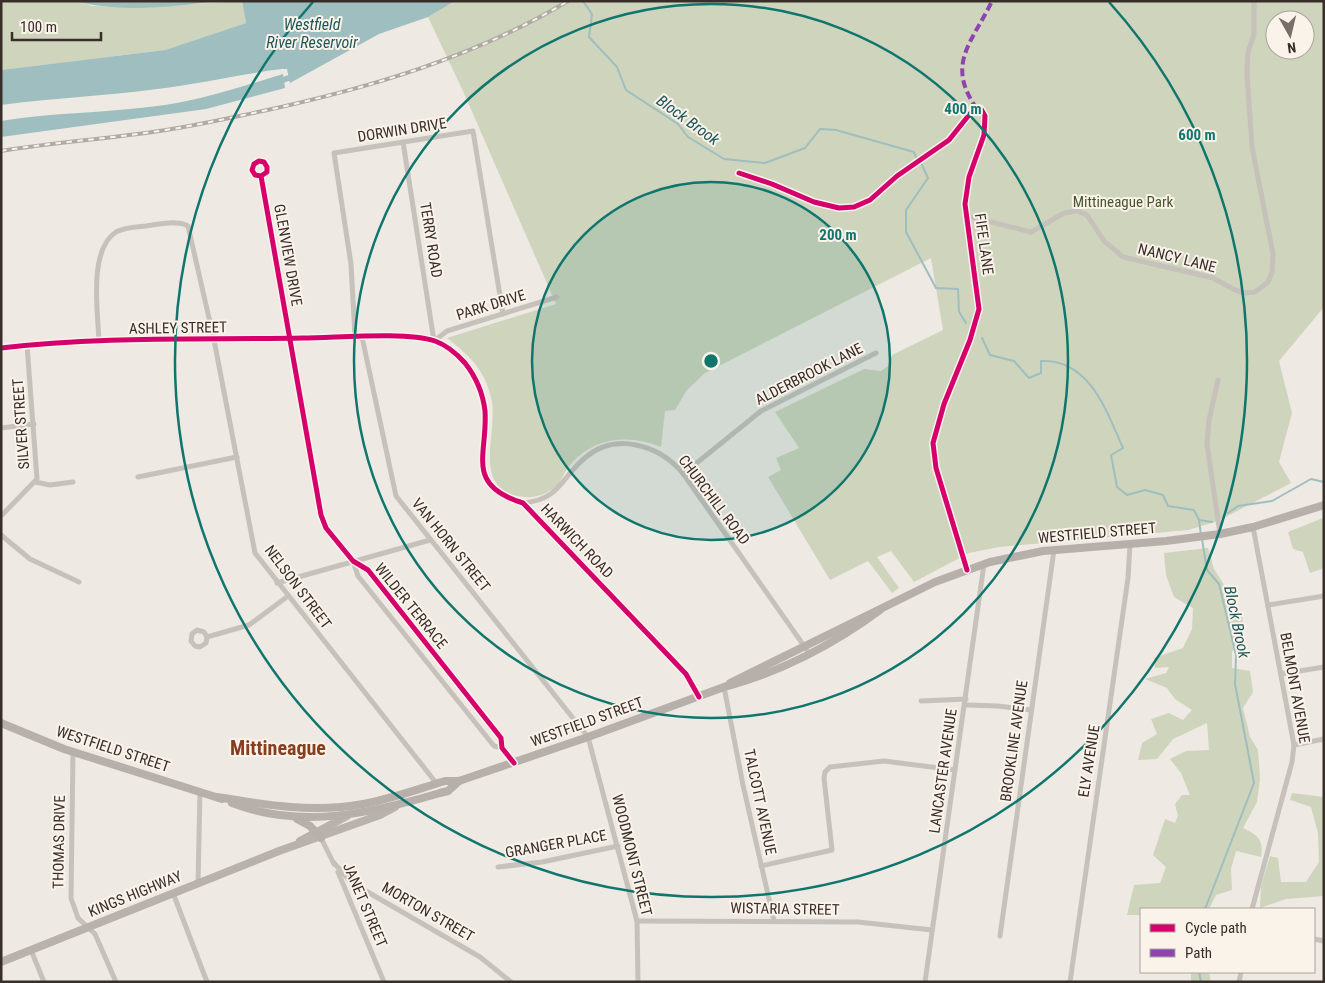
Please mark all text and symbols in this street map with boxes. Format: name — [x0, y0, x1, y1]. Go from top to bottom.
scale bar — [12, 10, 101, 42]
north arrow — [1265, 10, 1315, 60]
water label: Westfield River Reservoir — [266, 15, 359, 52]
text: 100 m — [20, 18, 57, 36]
text: N — [1286, 39, 1297, 56]
water label: Block Brook — [653, 91, 724, 150]
text: 400 m — [944, 100, 982, 118]
street label: DORWIN DRIVE — [356, 114, 448, 146]
text: 600 m — [1178, 126, 1216, 144]
park label: Mittineague Park — [1073, 193, 1173, 211]
street label: TERRY ROAD — [416, 201, 446, 279]
street label: GLENVIEW DRIVE — [270, 203, 306, 307]
street label: FIFE LANE — [971, 212, 997, 276]
text: 200 m — [819, 226, 857, 244]
street label: NANCY LANE — [1136, 240, 1218, 276]
street label: PARK DRIVE — [454, 286, 528, 324]
street label: ASHLEY STREET — [129, 318, 227, 338]
street label: ALDERBROOK LANE — [752, 339, 866, 409]
centre of rings — [702, 352, 720, 370]
street label: SILVER STREET — [9, 378, 33, 470]
street label: CHURCHILL ROAD — [674, 452, 754, 548]
street label: VAN HORN STREET — [408, 495, 494, 595]
street label: HARWICH ROAD — [537, 500, 617, 582]
street label: WESTFIELD STREET — [1037, 519, 1157, 547]
street label: NELSON STREET — [261, 542, 335, 632]
street label: WILDER TERRACE — [371, 559, 451, 653]
water label: Block Brook — [1220, 584, 1254, 661]
street label: BELMONT AVENUE — [1276, 631, 1314, 745]
street label: BROOKLINE AVENUE — [997, 679, 1031, 803]
street label: WESTFIELD STREET — [528, 693, 646, 751]
street label: LANCASTER AVENUE — [925, 707, 961, 835]
street label: WESTFIELD STREET — [54, 722, 172, 776]
street label: ELY AVENUE — [1074, 723, 1104, 799]
district label: Mittineague — [230, 736, 326, 760]
street label: TALCOTT AVENUE — [740, 747, 780, 857]
street label: WOODMONT STREET — [608, 792, 656, 918]
street label: THOMAS DRIVE — [49, 795, 69, 889]
street label: GRANGER PLACE — [504, 826, 608, 862]
street label: JANET STREET — [339, 860, 391, 950]
street label: KINGS HIGHWAY — [86, 867, 185, 921]
street label: MORTON STREET — [379, 878, 477, 946]
street label: WISTARIA STREET — [730, 899, 840, 919]
legend — [1140, 908, 1315, 973]
text: Cycle path — [1185, 919, 1247, 937]
text: Path — [1185, 944, 1212, 962]

